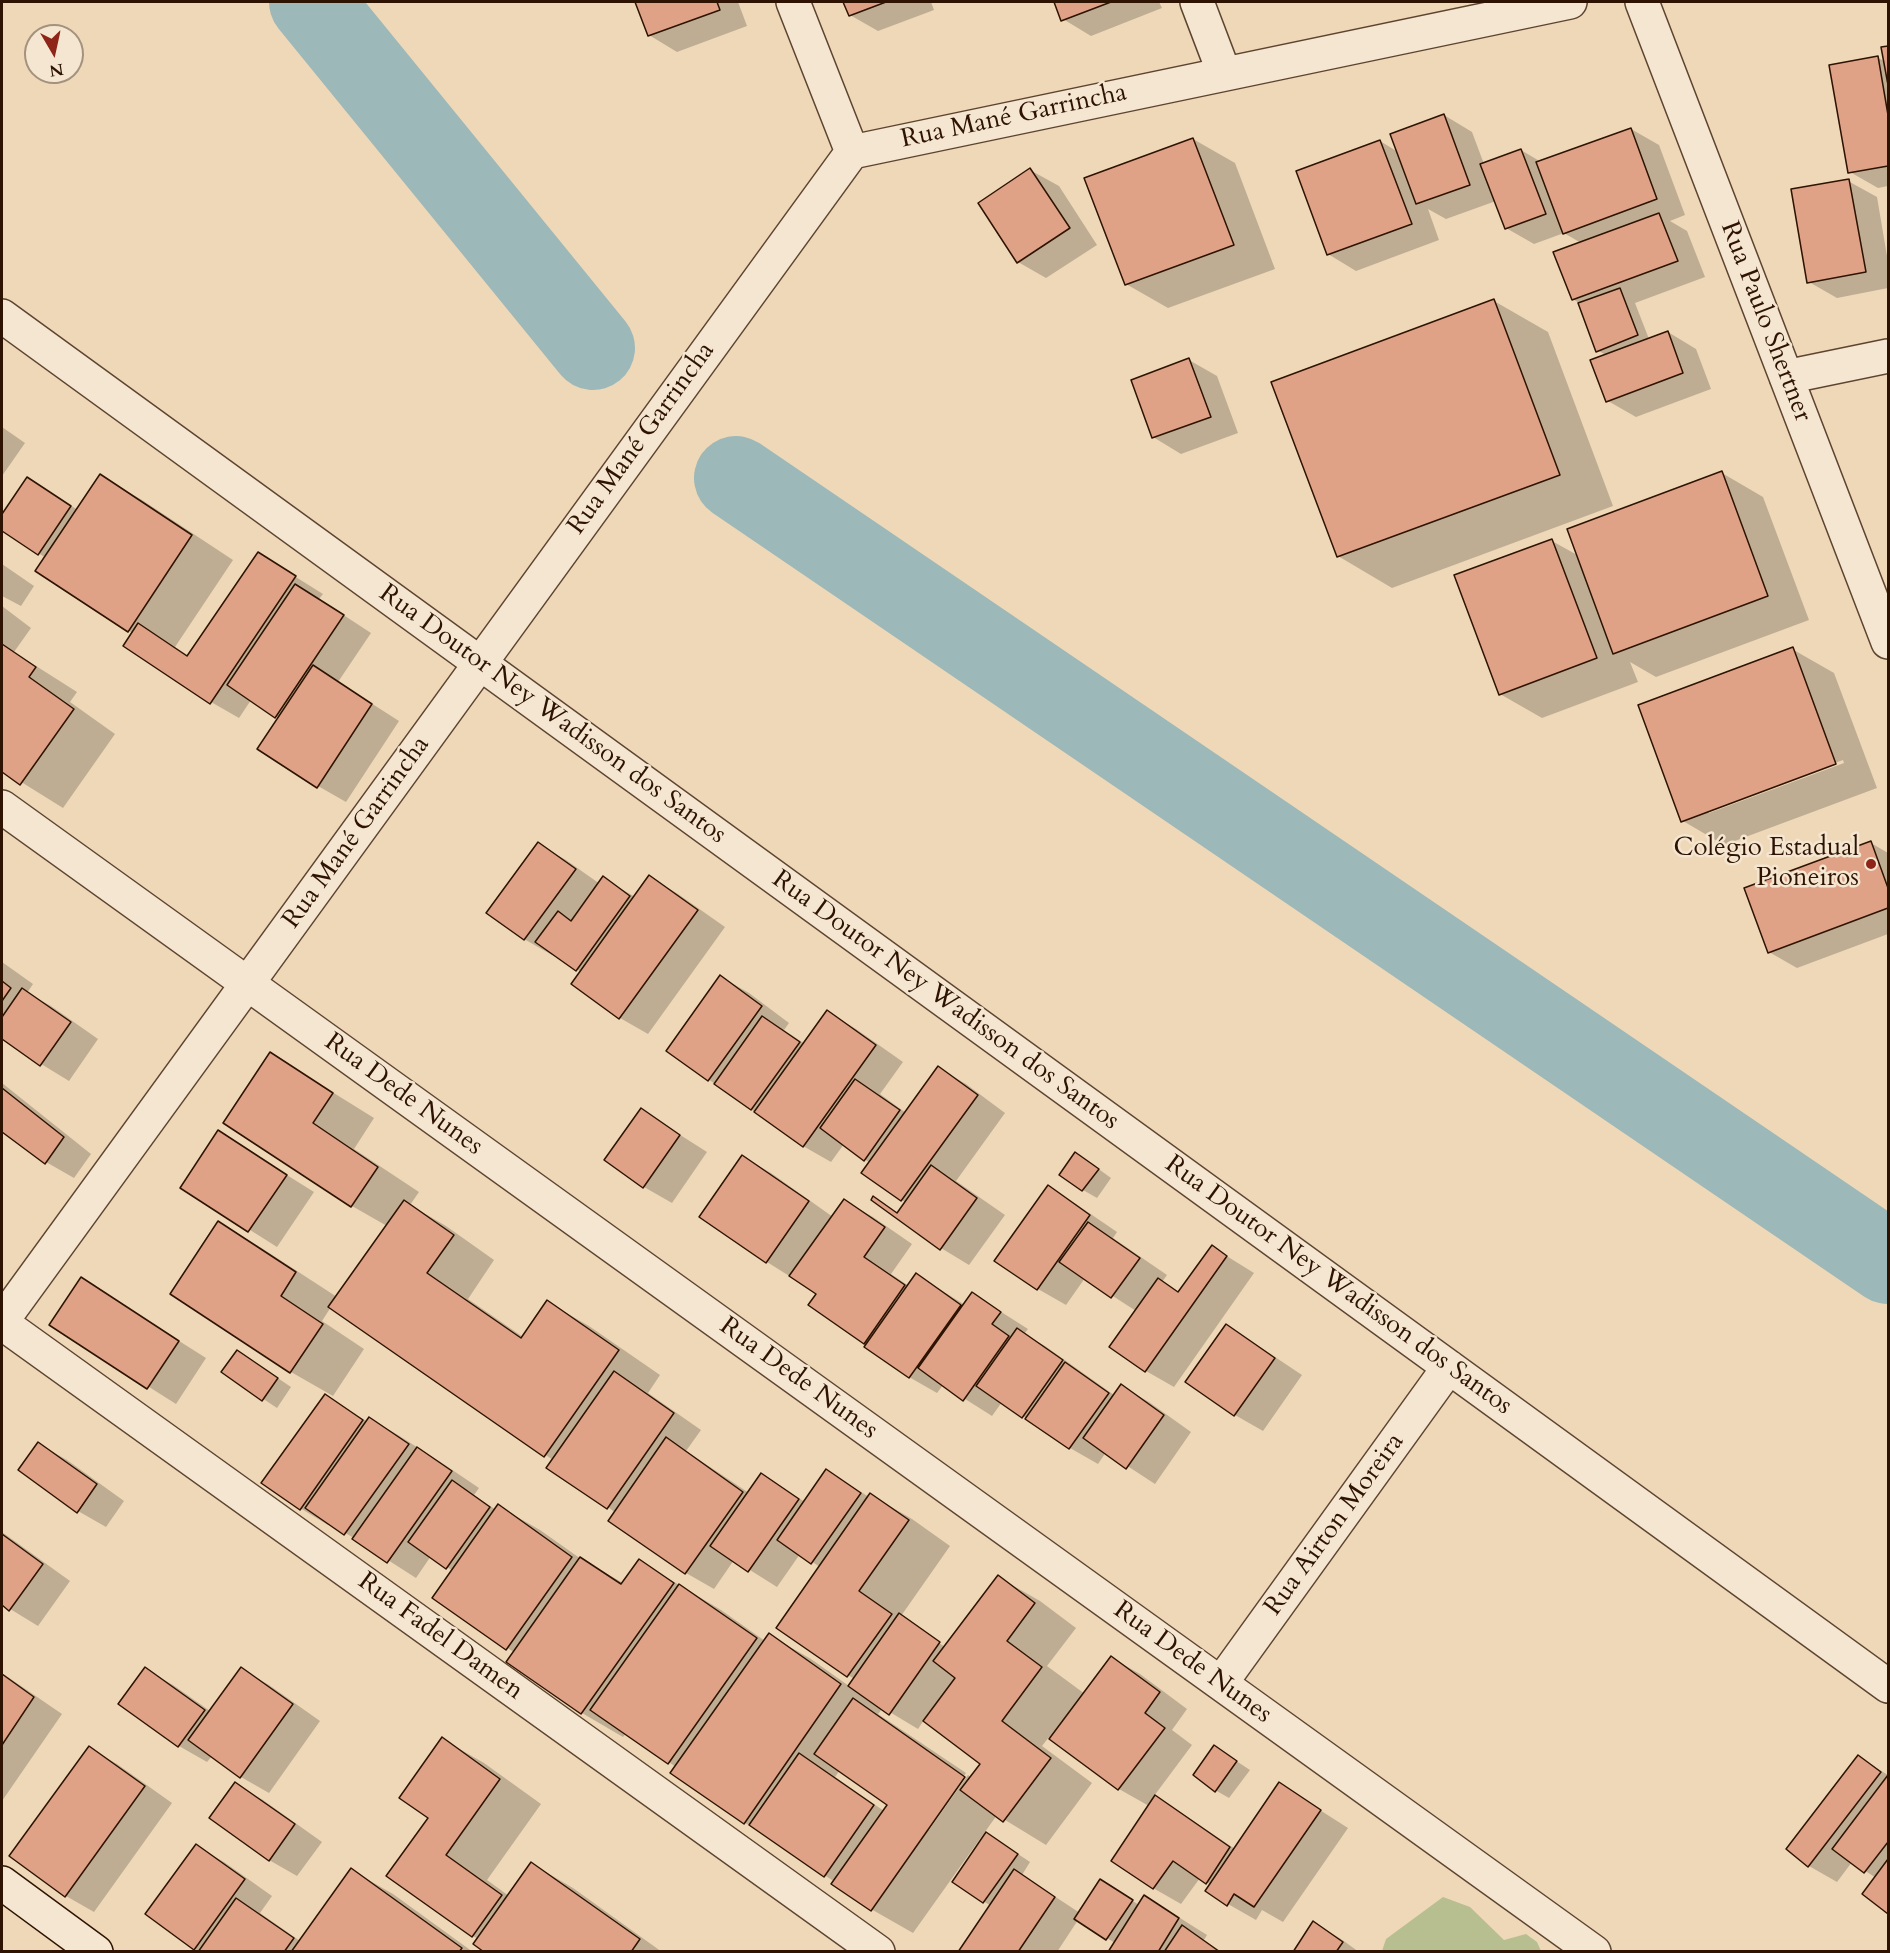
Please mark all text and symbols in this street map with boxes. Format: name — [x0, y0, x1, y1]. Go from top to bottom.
north arrow — [24, 24, 84, 84]
text: N — [48, 58, 65, 82]
street label: Rua Mané Garrincha — [898, 78, 1130, 156]
street label: Rua Paulo Shertner — [1712, 217, 1818, 427]
street label: Rua Mané Garrincha — [562, 337, 722, 541]
street label: Rua Doutor Ney Wadisson dos Santos — [372, 579, 732, 851]
street label: Rua Mané Garrincha — [277, 731, 437, 935]
place label: Colégio Estadual Pioneiros — [1674, 833, 1859, 894]
marker: Colégio Estadual Pioneiros — [1864, 857, 1878, 871]
street label: Rua Doutor Ney Wadisson dos Santos — [765, 865, 1125, 1137]
street label: Rua Dede Nunes — [318, 1027, 488, 1163]
street label: Rua Doutor Ney Wadisson dos Santos — [1158, 1150, 1518, 1422]
street label: Rua Dede Nunes — [713, 1311, 883, 1447]
street label: Rua Airton Moreira — [1258, 1428, 1412, 1622]
street label: Rua Fadel Damen — [351, 1567, 529, 1707]
street label: Rua Dede Nunes — [1107, 1595, 1277, 1731]

